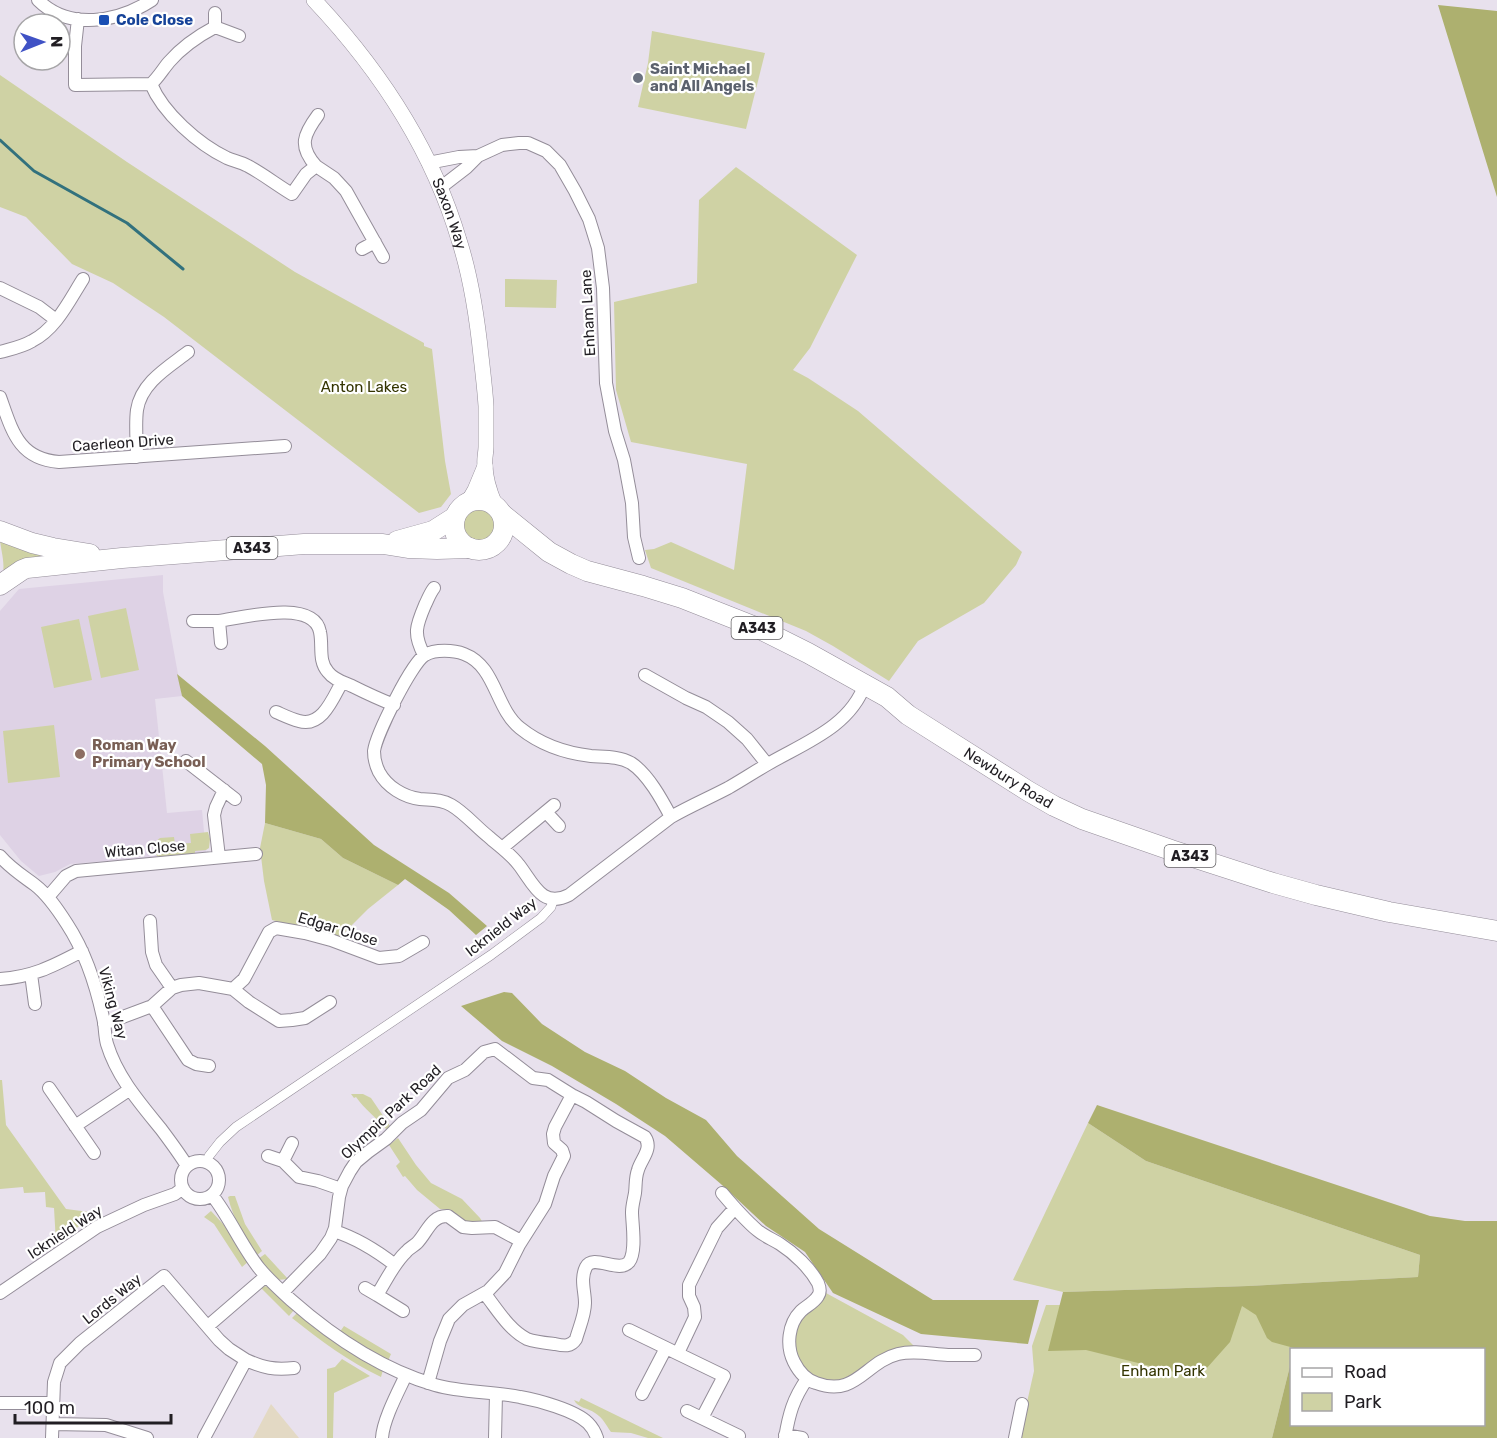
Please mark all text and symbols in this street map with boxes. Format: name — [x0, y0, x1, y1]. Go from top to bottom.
place label: Cole Close — [116, 11, 193, 29]
north arrow — [12, 12, 72, 72]
marker: Cole Close — [97, 13, 111, 27]
text: N — [47, 36, 66, 48]
place label: Saint Michael and All Angels — [650, 60, 754, 95]
marker: Saint Michael and All Angels — [631, 71, 645, 85]
street label: Saxon Way — [428, 175, 470, 252]
street label: Enham Lane — [577, 269, 599, 357]
park label: Anton Lakes — [321, 378, 408, 396]
street label: Caerleon Drive — [72, 430, 174, 456]
road number: A343 — [226, 537, 278, 559]
road number: A343 — [732, 617, 783, 639]
place label: Roman Way Primary School — [92, 736, 206, 771]
street label: Newbury Road — [960, 744, 1056, 812]
marker: Roman Way Primary School — [73, 747, 87, 761]
street label: Witan Close — [104, 837, 186, 861]
road number: A343 — [1164, 845, 1216, 867]
street label: Icknield Way — [462, 894, 540, 960]
street label: Edgar Close — [296, 908, 380, 950]
street label: Viking Way — [95, 965, 131, 1041]
street label: Olympic Park Road — [337, 1061, 445, 1163]
street label: Icknield Way — [24, 1201, 106, 1263]
street label: Lords Way — [79, 1270, 145, 1328]
legend — [1290, 1348, 1485, 1426]
text: Road — [1344, 1361, 1387, 1383]
park label: Enham Park — [1121, 1362, 1205, 1380]
scale bar — [15, 1387, 171, 1425]
text: Park — [1344, 1391, 1382, 1413]
text: 100 m — [24, 1397, 75, 1419]

